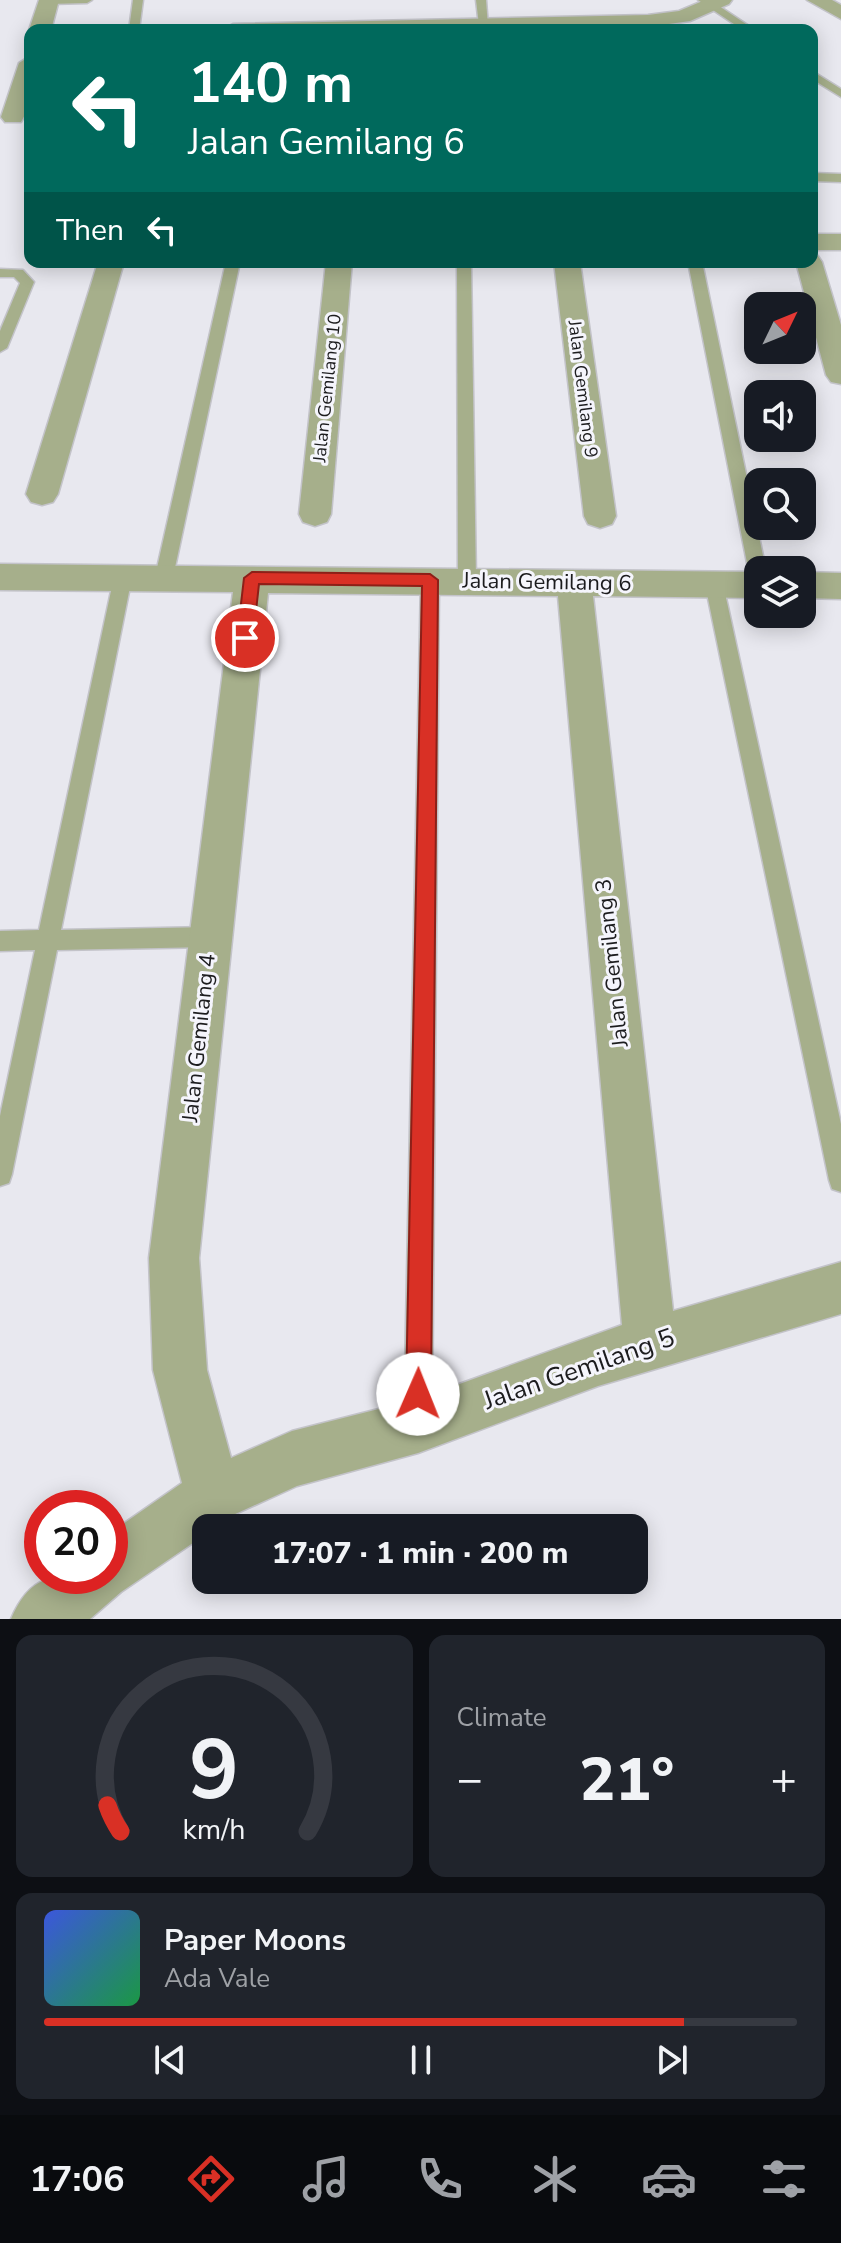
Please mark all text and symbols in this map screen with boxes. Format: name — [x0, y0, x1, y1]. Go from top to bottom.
text: 140 m — [188, 45, 353, 122]
icon: left — [56, 56, 160, 160]
text: Jalan Gemilang 6 — [188, 118, 465, 167]
icon: left — [140, 208, 184, 252]
text: Then — [56, 210, 124, 251]
north arrow — [744, 292, 816, 364]
map controls — [744, 292, 816, 628]
street label: Jalan Gemilang 10 — [307, 313, 347, 464]
street label: Jalan Gemilang 9 — [563, 318, 603, 459]
button: sound — [744, 380, 816, 452]
button: search — [744, 468, 816, 540]
button: layers — [744, 556, 816, 628]
street label: Jalan Gemilang 6 — [461, 566, 632, 598]
pin — [211, 604, 279, 672]
icon: arrive — [223, 616, 267, 660]
street label: Jalan Gemilang 3 — [588, 877, 636, 1050]
street label: Jalan Gemilang 4 — [175, 952, 223, 1125]
street label: Jalan Gemilang 5 — [478, 1320, 679, 1418]
position arrow — [376, 1352, 460, 1436]
speed limit sign: 20 — [24, 1490, 128, 1594]
text: 17:07 · 1 min · 200 m — [272, 1533, 568, 1574]
text: Climate — [457, 1700, 547, 1735]
text: 9 — [189, 1714, 239, 1827]
text: 21° — [579, 1739, 674, 1821]
text: − — [457, 1750, 483, 1810]
text: + — [771, 1750, 797, 1810]
text: km/h — [183, 1810, 246, 1849]
text: Paper Moons — [164, 1920, 346, 1961]
text: Ada Vale — [164, 1961, 270, 1996]
icon: previous — [148, 2038, 192, 2082]
icon: pause — [399, 2038, 443, 2082]
icon: next — [650, 2038, 694, 2082]
icon: directions — [183, 2151, 239, 2207]
icon: music — [298, 2151, 354, 2207]
icon: phone — [412, 2151, 468, 2207]
icon: climate — [527, 2151, 583, 2207]
icon: car — [641, 2151, 697, 2207]
icon: filters — [756, 2151, 812, 2207]
text: 17:06 — [29, 2155, 125, 2204]

